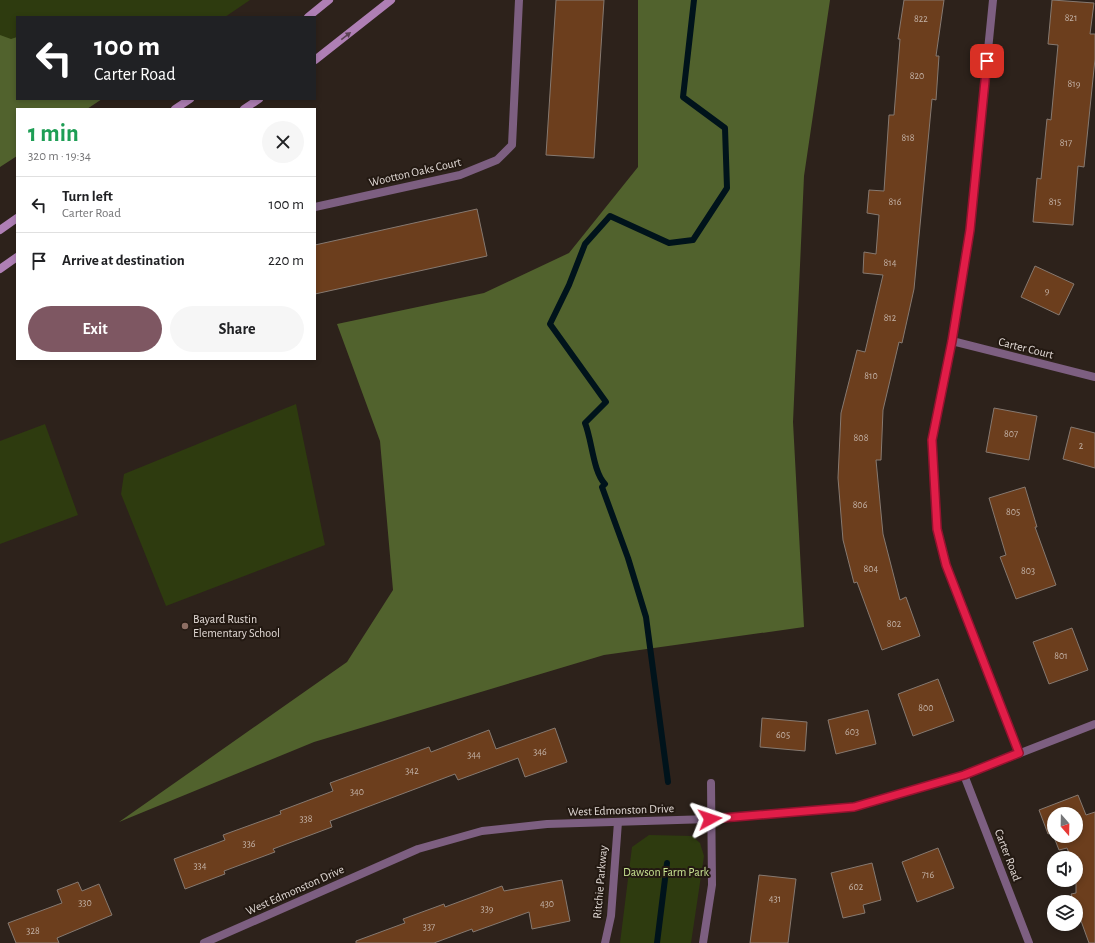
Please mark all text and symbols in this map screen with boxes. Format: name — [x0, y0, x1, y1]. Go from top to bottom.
house number: 821 — [1065, 13, 1077, 23]
house number: 822 — [914, 14, 928, 24]
icon: left — [28, 32, 80, 84]
one-way arrow — [340, 32, 351, 41]
text: 100 m — [94, 33, 160, 61]
pin — [970, 44, 1004, 78]
icon: arrive — [976, 50, 998, 72]
text: Carter Road — [94, 66, 176, 84]
house number: 820 — [910, 71, 924, 81]
house number: 819 — [1068, 79, 1081, 89]
button: close — [262, 121, 304, 163]
text: 1 min — [28, 122, 79, 146]
house number: 818 — [902, 133, 915, 143]
house number: 817 — [1060, 138, 1072, 148]
text: 320 m · 19:34 — [28, 150, 91, 163]
street label: Wootton Oaks Court — [368, 156, 462, 188]
text: Turn left — [62, 189, 113, 204]
icon: left — [28, 194, 50, 216]
text: 100 m — [269, 197, 304, 212]
house number: 816 — [889, 197, 902, 207]
house number: 815 — [1049, 197, 1061, 207]
text: Carter Road — [62, 207, 121, 220]
icon: arrive — [28, 250, 50, 272]
text: Arrive at destination — [62, 253, 185, 268]
text: 220 m — [268, 253, 304, 268]
house number: 814 — [884, 258, 897, 268]
house number: 9 — [1045, 286, 1050, 296]
button: Exit — [28, 306, 162, 352]
button: Share — [170, 306, 304, 352]
house number: 812 — [884, 313, 897, 323]
street label: Carter Court — [997, 335, 1055, 361]
house number: 810 — [864, 371, 878, 381]
house number: 807 — [1004, 429, 1018, 439]
house number: 808 — [854, 433, 869, 443]
house number: 2 — [1079, 441, 1084, 451]
house number: 806 — [853, 500, 868, 510]
house number: 805 — [1006, 507, 1020, 517]
house number: 804 — [864, 564, 879, 574]
house number: 803 — [1021, 566, 1035, 576]
place label: Bayard Rustin Elementary School — [193, 613, 280, 640]
house number: 802 — [887, 619, 902, 629]
marker: Bayard Rustin Elementary School — [180, 621, 190, 631]
house number: 801 — [1054, 651, 1068, 661]
house number: 800 — [918, 703, 934, 713]
house number: 603 — [845, 727, 859, 737]
house number: 605 — [776, 730, 790, 740]
house number: 346 — [533, 747, 547, 757]
house number: 344 — [467, 750, 481, 760]
house number: 342 — [405, 766, 419, 776]
house number: 340 — [350, 787, 364, 797]
position arrow — [689, 798, 731, 840]
street label: West Edmonston Drive — [568, 802, 674, 818]
north arrow — [1047, 807, 1083, 843]
map controls — [1047, 807, 1083, 931]
house number: 338 — [300, 814, 313, 824]
street label: Carter Road — [993, 827, 1023, 883]
house number: 336 — [243, 839, 256, 849]
street label: Ritchie Parkway — [591, 845, 610, 919]
button: sound — [1047, 851, 1083, 887]
house number: 334 — [193, 861, 207, 871]
street label: West Edmonston Drive — [244, 863, 346, 917]
park label: Dawson Farm Park — [623, 866, 710, 878]
house number: 716 — [922, 870, 934, 880]
house number: 602 — [849, 882, 864, 892]
house number: 431 — [769, 894, 781, 904]
button: layers — [1047, 895, 1083, 931]
house number: 330 — [78, 898, 92, 908]
house number: 430 — [540, 899, 554, 909]
house number: 339 — [481, 904, 494, 914]
house number: 337 — [423, 922, 435, 932]
house number: 328 — [26, 926, 40, 936]

